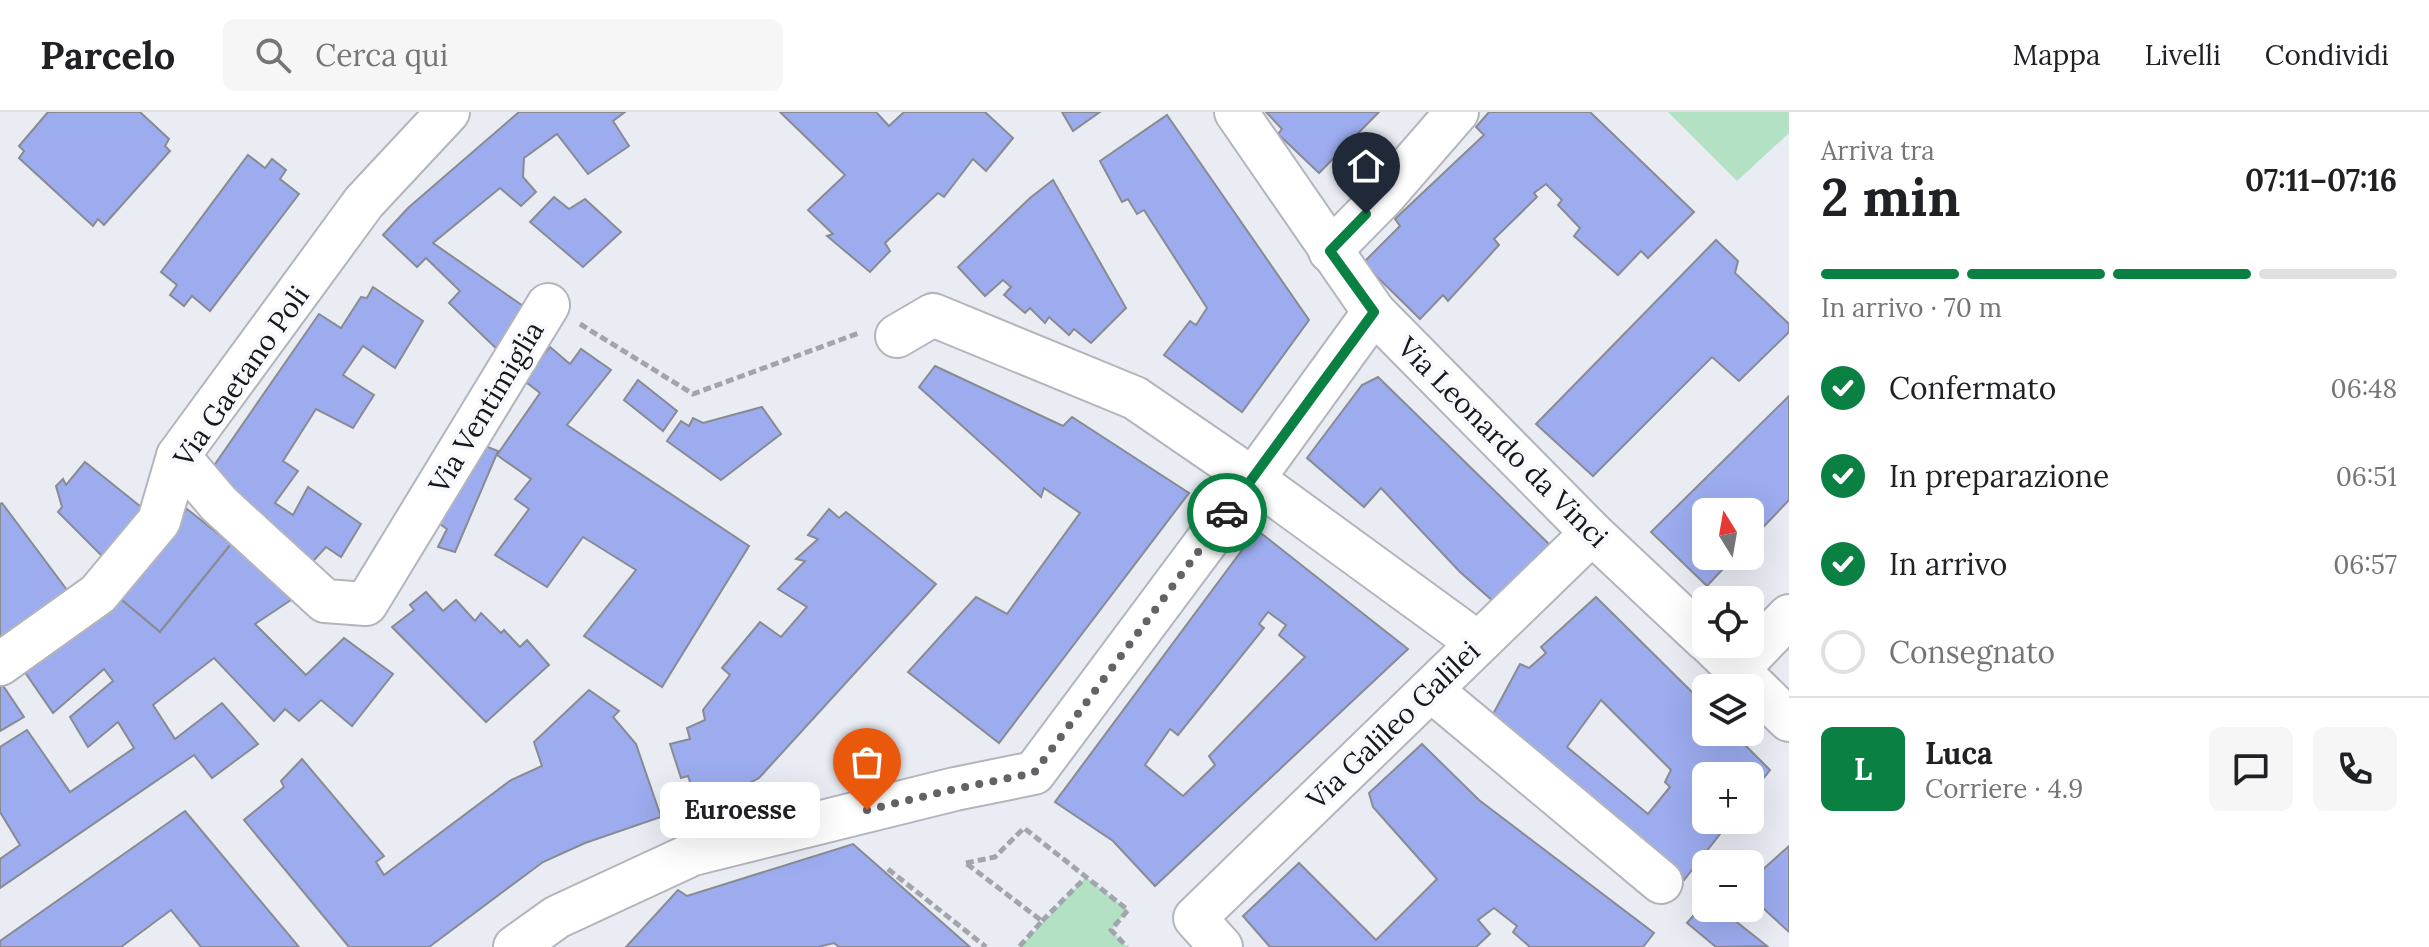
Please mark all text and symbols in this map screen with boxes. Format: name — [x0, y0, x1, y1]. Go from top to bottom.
search box — [223, 19, 783, 91]
text: Parcelo — [40, 31, 175, 79]
icon: search — [251, 33, 295, 77]
text: Cerca qui — [315, 36, 448, 74]
text: Mappa — [2012, 37, 2100, 73]
text: Livelli — [2144, 37, 2221, 73]
text: Condividi — [2265, 37, 2389, 73]
pin — [1332, 132, 1400, 214]
text: Arriva tra — [1821, 134, 1935, 167]
icon: home — [1344, 144, 1388, 188]
text: 07:11–07:16 — [2245, 161, 2397, 199]
text: 2 min — [1821, 164, 1960, 230]
street label: Via Gaetano Poli — [165, 278, 317, 474]
text: In arrivo · 70 m — [1821, 291, 2002, 324]
street label: Via Ventimiglia — [420, 314, 551, 500]
street label: Via Leonardo da Vinci — [1389, 328, 1616, 555]
icon: check — [1821, 366, 1865, 410]
text: Confermato — [1889, 369, 2056, 407]
text: 06:48 — [2331, 372, 2397, 405]
icon: check — [1821, 454, 1865, 498]
text: In preparazione — [1889, 457, 2109, 495]
text: 06:51 — [2336, 460, 2397, 493]
courier — [1187, 473, 1267, 553]
icon: car — [1205, 491, 1249, 535]
north arrow — [1692, 498, 1764, 570]
map controls — [1692, 498, 1764, 922]
icon: check — [1821, 542, 1865, 586]
text: In arrivo — [1889, 545, 2007, 583]
text: 06:57 — [2333, 548, 2397, 581]
button: locate — [1692, 586, 1764, 658]
street label: Via Galileo Galilei — [1298, 633, 1487, 818]
text: Consegnato — [1889, 633, 2055, 671]
button: layers — [1692, 674, 1764, 746]
button: chat — [2209, 727, 2293, 811]
button: phone — [2313, 727, 2397, 811]
pin — [833, 728, 901, 810]
text: Luca — [1925, 734, 1993, 772]
icon: bag — [845, 740, 889, 784]
text: L — [1854, 750, 1872, 788]
button: + — [1692, 762, 1764, 834]
text: Corriere · 4.9 — [1925, 772, 2083, 805]
callout: Euroesse — [659, 782, 819, 838]
text: Euroesse — [684, 793, 796, 826]
button: − — [1692, 850, 1764, 922]

